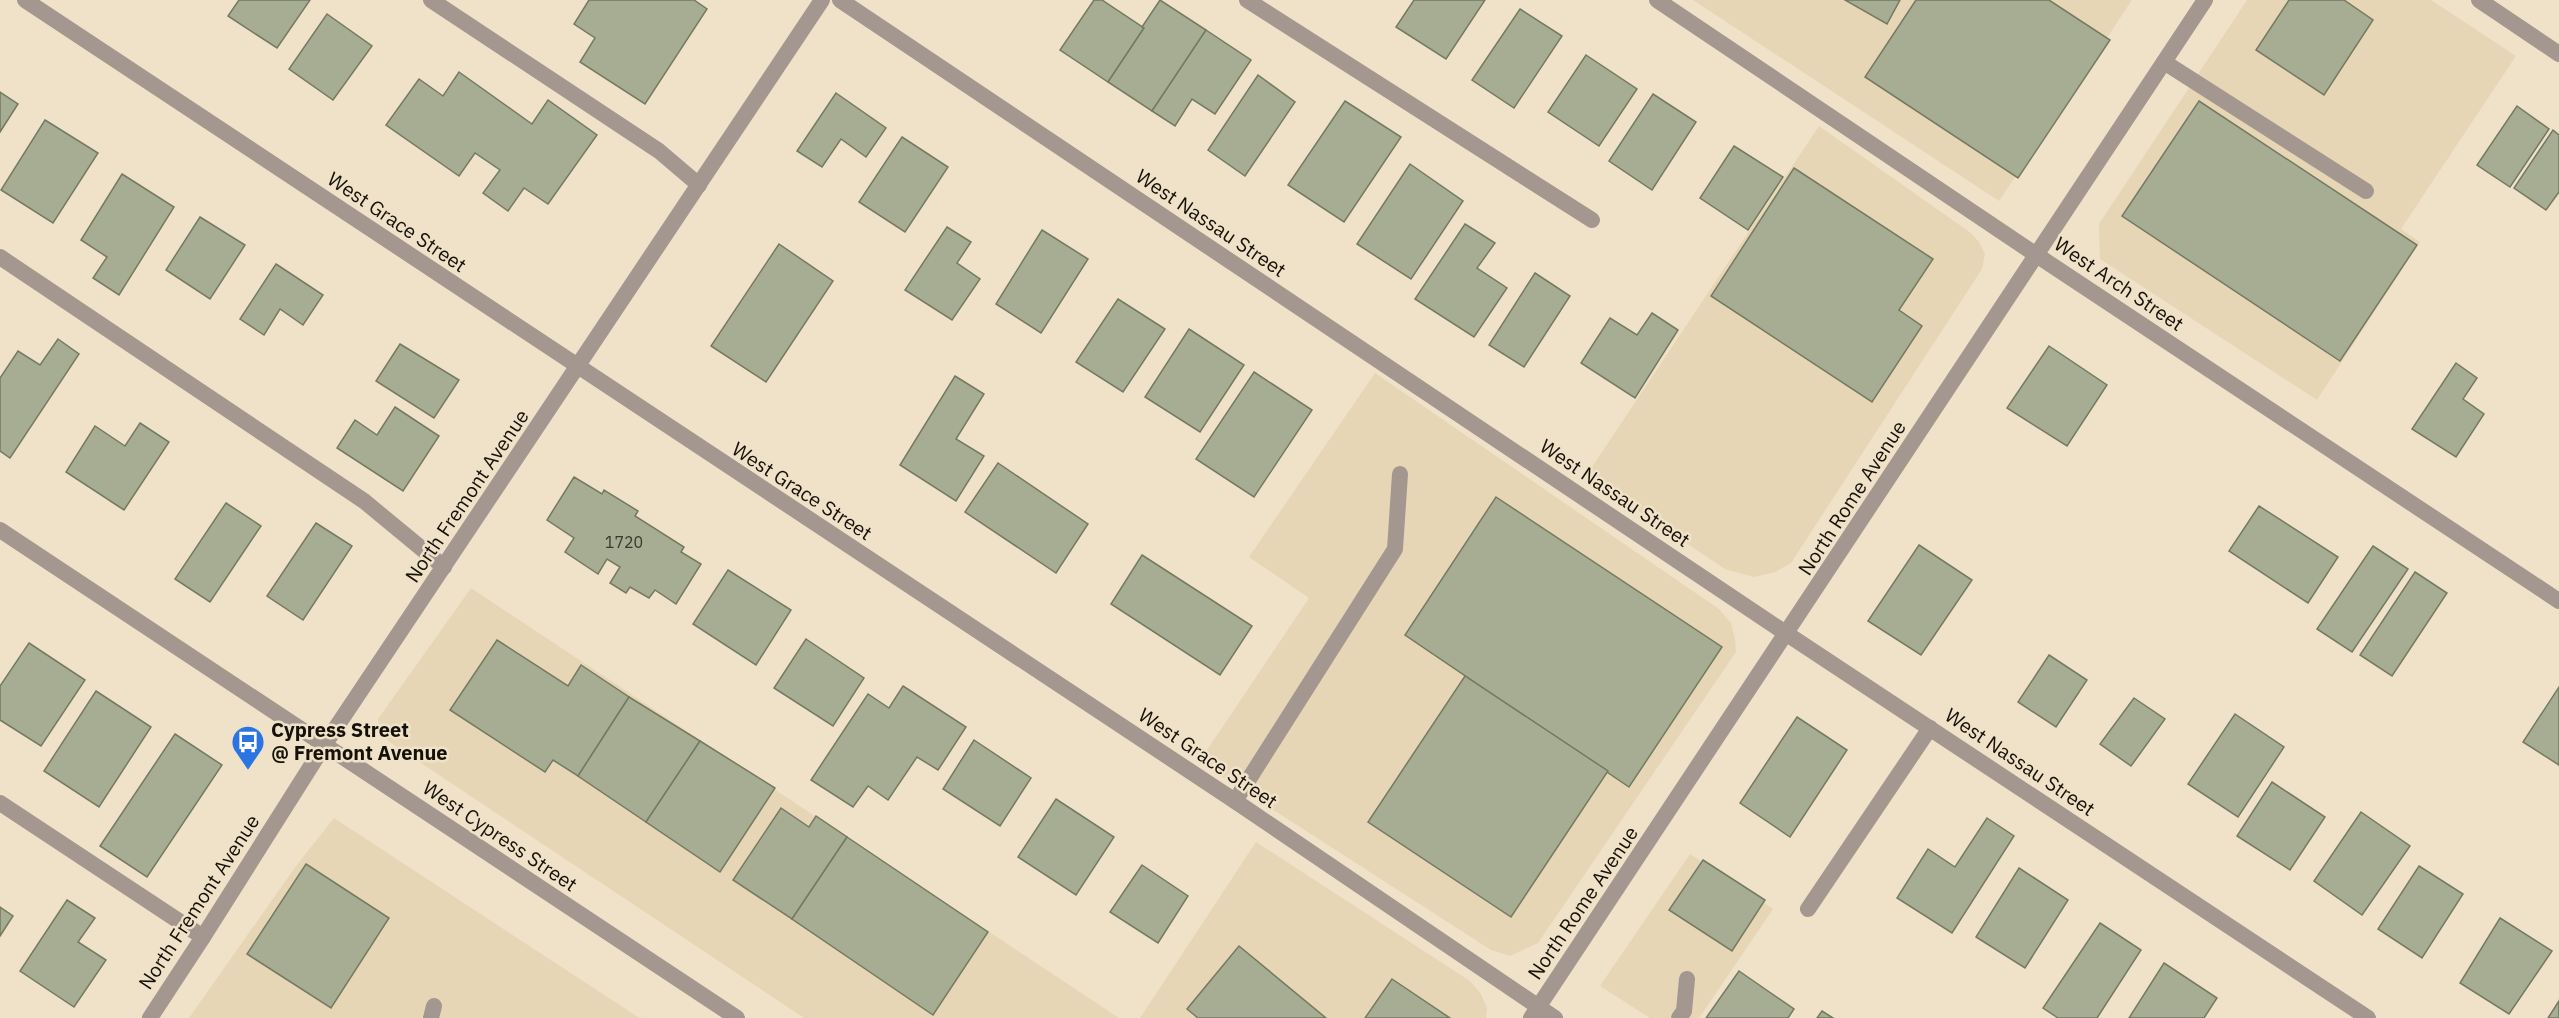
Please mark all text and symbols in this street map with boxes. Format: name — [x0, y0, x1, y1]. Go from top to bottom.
street label: West Nassau Street — [1131, 162, 1292, 283]
street label: West Grace Street — [323, 165, 472, 278]
street label: West Arch Street — [2049, 230, 2189, 337]
street label: North Fremont Avenue — [399, 404, 535, 588]
street label: North Rome Avenue — [1791, 415, 1912, 580]
street label: West Nassau Street — [1535, 432, 1696, 553]
street label: West Grace Street — [727, 435, 878, 546]
house number: 1720 — [605, 532, 643, 552]
street label: West Grace Street — [1134, 701, 1283, 814]
street label: West Nassau Street — [1940, 701, 2101, 822]
place label: Cypress Street @ Fremont Avenue — [271, 716, 448, 766]
bus stop icon: Cypress Street @ Fremont Avenue — [230, 724, 266, 771]
street label: West Cypress Street — [418, 774, 583, 897]
street label: North Fremont Avenue — [132, 809, 265, 994]
street label: North Rome Avenue — [1521, 821, 1644, 985]

